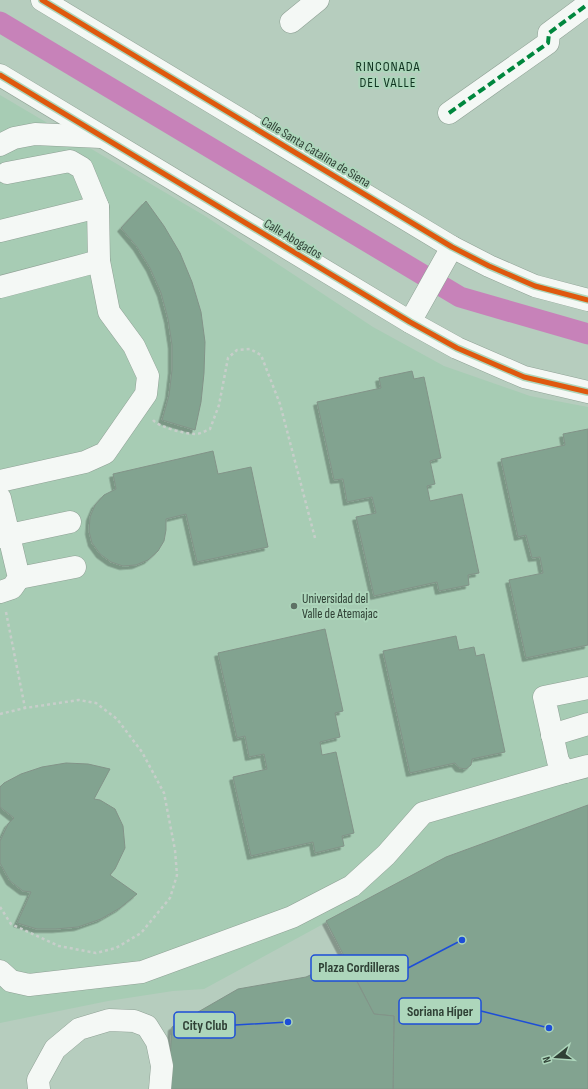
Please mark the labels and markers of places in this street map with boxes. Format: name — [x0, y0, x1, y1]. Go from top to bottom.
place label: Universidad del Valle de Atemajac — [302, 591, 378, 622]
marker: Universidad del Valle de Atemajac — [289, 601, 299, 611]
callout: Plaza Cordilleras — [311, 955, 408, 981]
callout: Soriana Híper — [399, 998, 481, 1024]
callout: City Club — [174, 1012, 235, 1038]

